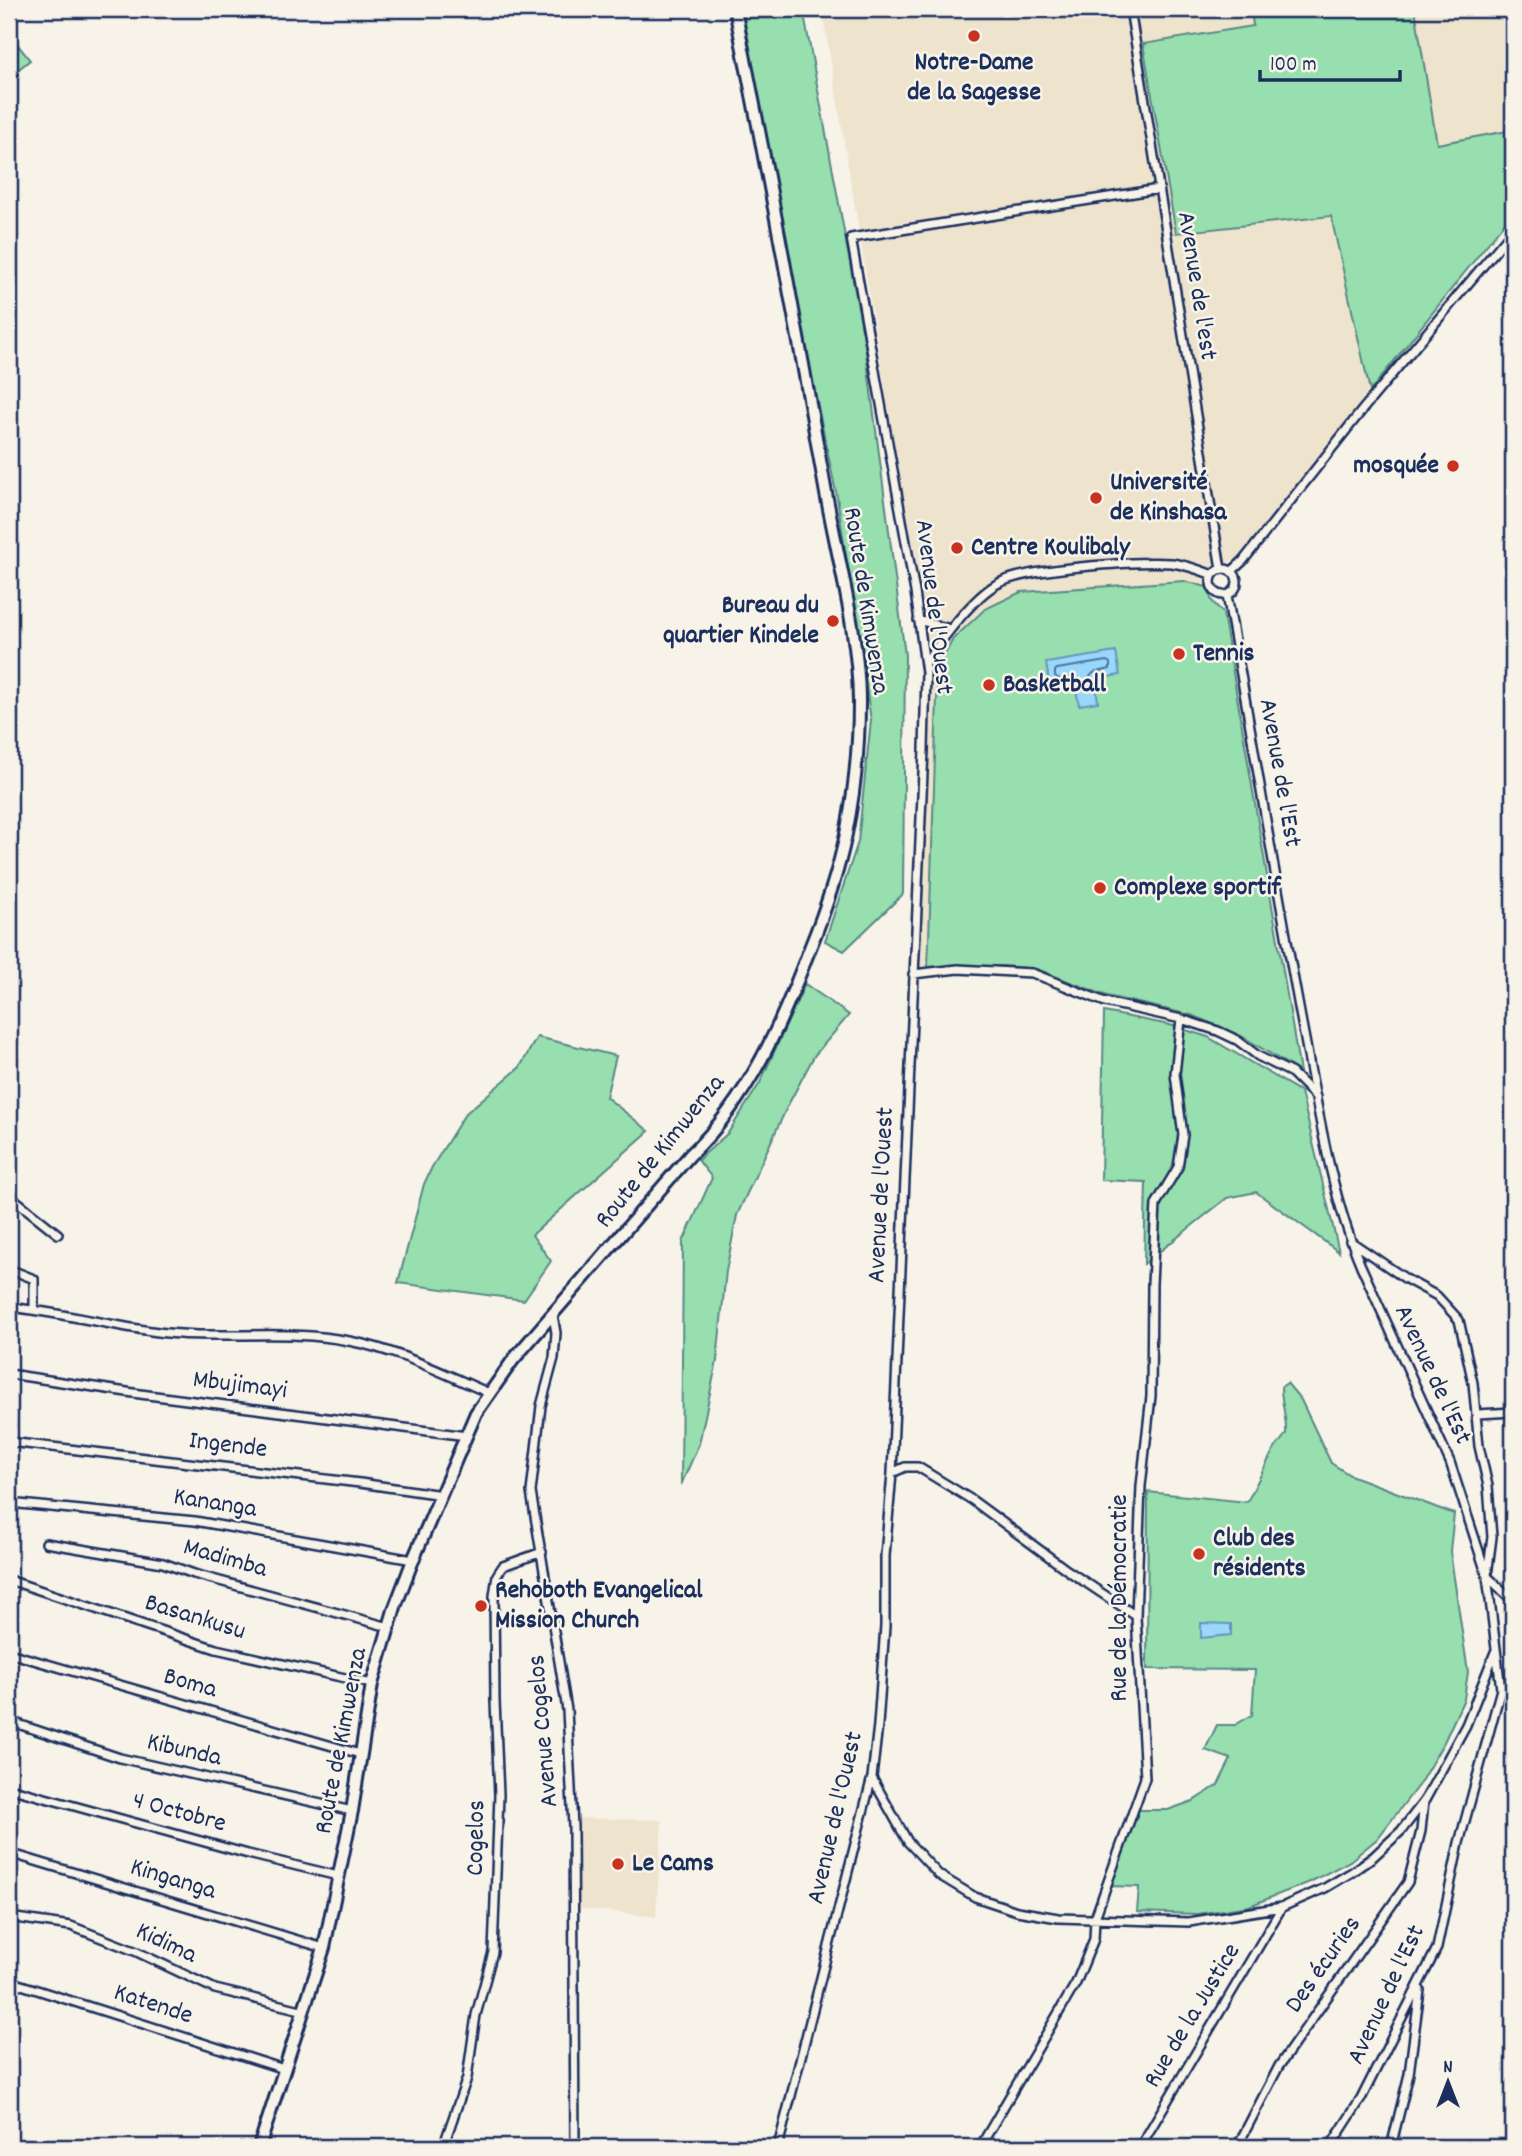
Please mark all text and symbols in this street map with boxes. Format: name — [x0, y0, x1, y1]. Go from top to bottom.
marker: Notre-Dame de la Sagesse — [966, 28, 982, 44]
scale bar — [1260, 38, 1400, 82]
place label: Notre-Dame de la Sagesse — [907, 45, 1041, 112]
text: 100 m — [1270, 51, 1317, 81]
street label: Avenue de l'est — [1166, 209, 1226, 363]
place label: mosquée — [1353, 448, 1439, 485]
marker: mosquée — [1445, 458, 1461, 474]
place label: Université de Kinshasa — [1110, 465, 1227, 532]
marker: Université de Kinshasa — [1088, 490, 1104, 506]
street label: Route de Kimwenza — [832, 505, 898, 698]
street label: Avenue de l'Ouest — [904, 517, 962, 697]
place label: Centre Koulibaly — [971, 530, 1131, 567]
marker: Centre Koulibaly — [949, 540, 965, 556]
place label: Bureau du quartier Kindele — [663, 588, 819, 655]
marker: Bureau du quartier Kindele — [825, 613, 841, 629]
place label: Tennis — [1193, 636, 1255, 673]
marker: Tennis — [1171, 646, 1187, 662]
place label: Basketball — [1003, 667, 1107, 704]
marker: Basketball — [981, 677, 997, 693]
street label: Avenue de l'Est — [1248, 696, 1310, 851]
place label: Complexe sportif — [1114, 870, 1282, 907]
marker: Complexe sportif — [1092, 880, 1108, 896]
street label: Route de Kimwenza — [587, 1066, 735, 1237]
street label: Avenue de l'Ouest — [859, 1106, 905, 1284]
street label: Avenue de l'Est — [1383, 1299, 1481, 1451]
street label: Mbujimayi — [191, 1362, 289, 1410]
street label: Ingende — [187, 1423, 269, 1469]
street label: Kananga — [171, 1479, 260, 1529]
street label: Rue de la Démocratie — [1102, 1494, 1139, 1702]
place label: Club des résidents — [1213, 1521, 1306, 1588]
street label: Madimba — [179, 1529, 272, 1589]
marker: Club des résidents — [1191, 1546, 1207, 1562]
place label: Rehoboth Evangelical Mission Church — [495, 1573, 703, 1640]
street label: Basankusu — [140, 1585, 250, 1651]
marker: Rehoboth Evangelical Mission Church — [473, 1598, 489, 1614]
street label: Route de Kimwenza — [306, 1644, 378, 1837]
street label: Avenue Cogelos — [519, 1653, 569, 1809]
street label: Boma — [159, 1659, 222, 1709]
street label: Kibunda — [143, 1724, 226, 1778]
street label: Avenue de l'Ouest — [798, 1728, 874, 1908]
street label: 4 Octobre — [128, 1783, 230, 1843]
street label: Cogelos — [458, 1800, 496, 1876]
place label: Le Cams — [632, 1846, 714, 1883]
street label: Kinganga — [126, 1849, 221, 1911]
marker: Le Cams — [610, 1856, 626, 1872]
street label: Des écuries — [1277, 1909, 1371, 2021]
street label: Kidima — [129, 1914, 203, 1975]
street label: Avenue de l'Est — [1338, 1919, 1436, 2071]
street label: Rue de la Justice — [1135, 1937, 1251, 2095]
street label: Katende — [109, 1975, 197, 2035]
north arrow — [1414, 2048, 1484, 2118]
text: N — [1443, 2055, 1453, 2082]

